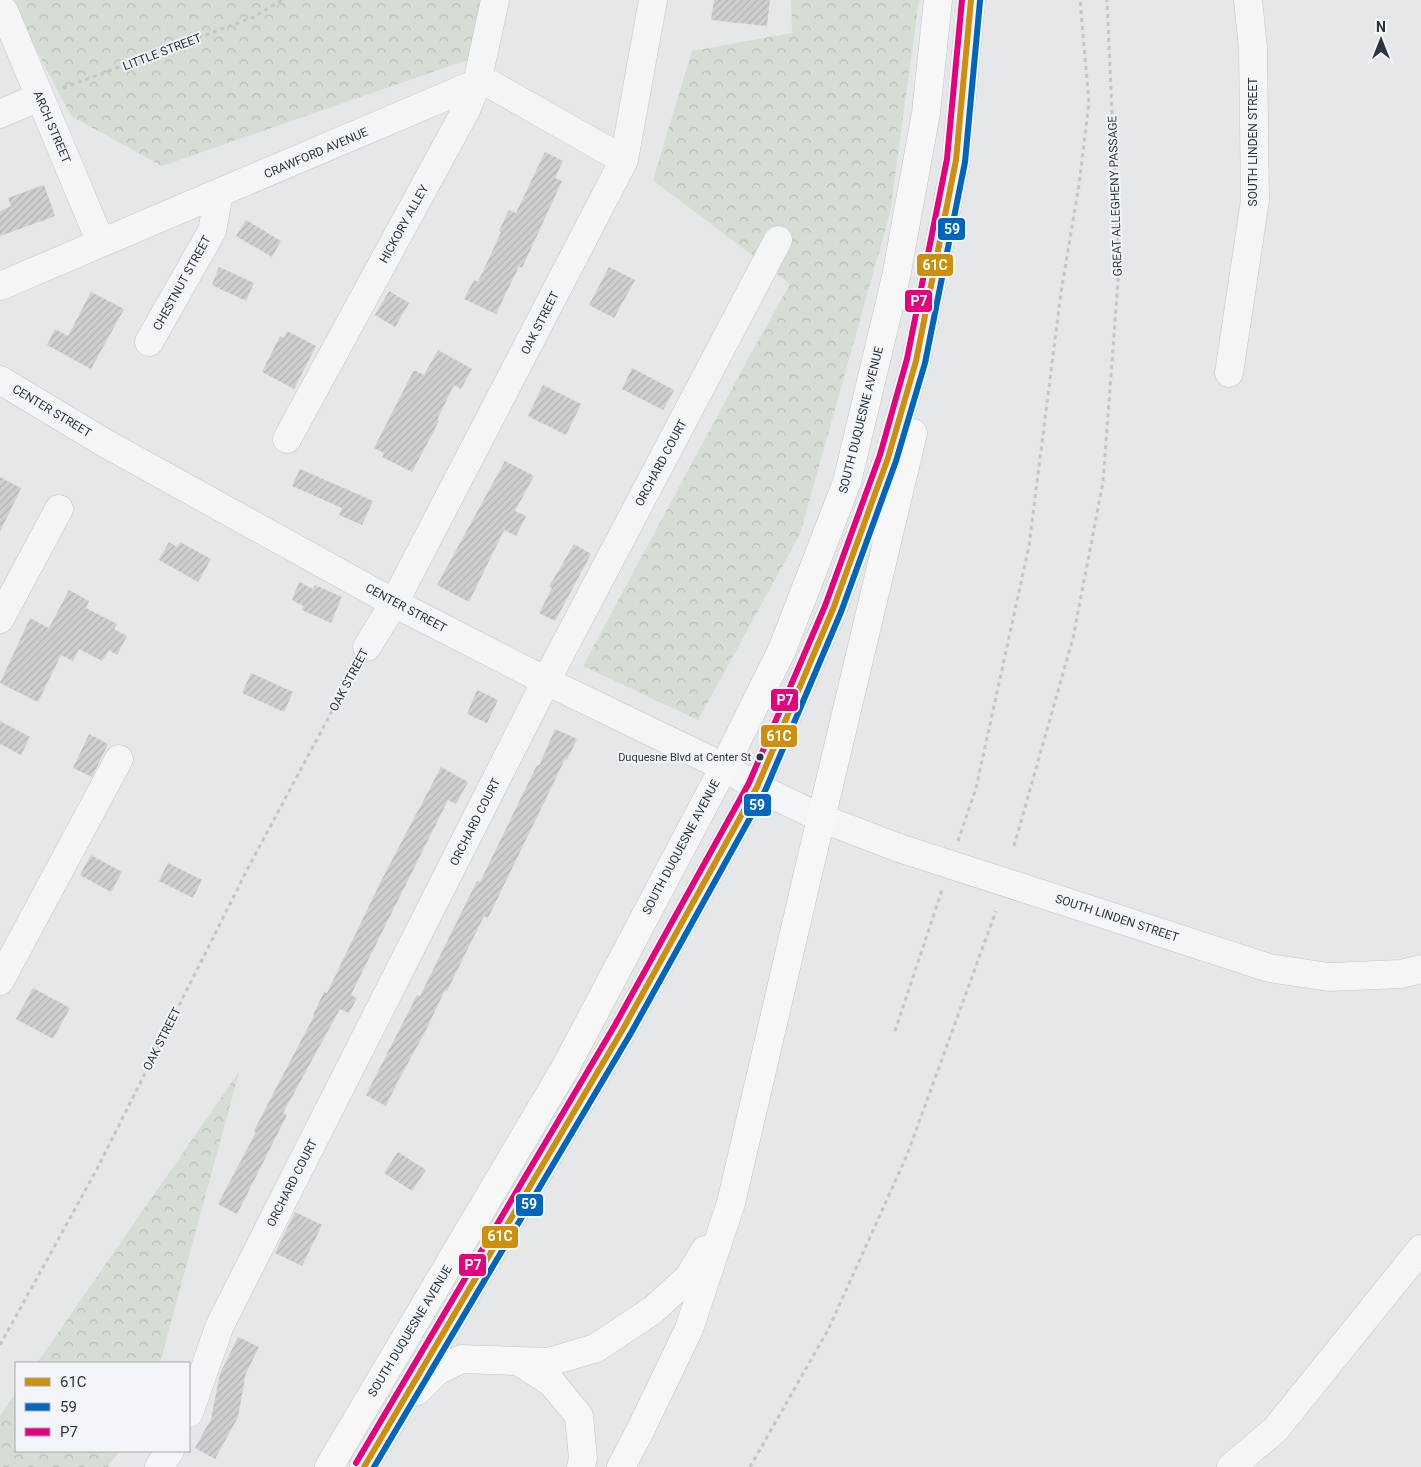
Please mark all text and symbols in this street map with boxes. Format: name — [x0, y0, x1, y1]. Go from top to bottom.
north arrow — [1356, 15, 1406, 65]
text: N — [1376, 19, 1386, 35]
street label: LITTLE STREET — [121, 31, 203, 73]
street label: SOUTH LINDEN STREET — [1246, 78, 1260, 206]
street label: ARCH STREET — [30, 89, 74, 165]
street label: GREAT ALLEGHENY PASSAGE — [1105, 115, 1125, 277]
street label: CRAWFORD AVENUE — [262, 125, 370, 181]
street label: HICKORY ALLEY — [377, 182, 432, 266]
line badge: 59 — [937, 217, 966, 241]
text: 59 — [944, 221, 960, 237]
street label: CHESTNUT STREET — [150, 233, 214, 333]
line badge: 61C — [916, 253, 954, 277]
text: 61C — [922, 257, 948, 273]
street label: OAK STREET — [518, 289, 562, 357]
line badge: P7 — [904, 289, 933, 313]
text: P7 — [910, 293, 928, 309]
street label: SOUTH DUQUESNE AVENUE — [836, 345, 886, 495]
street label: CENTER STREET — [10, 382, 94, 440]
street label: ORCHARD COURT — [632, 417, 690, 509]
street label: CENTER STREET — [363, 581, 449, 635]
street label: OAK STREET — [327, 646, 371, 714]
line badge: P7 — [770, 688, 799, 712]
text: P7 — [776, 692, 794, 708]
line badge: 61C — [760, 724, 798, 748]
text: 61C — [766, 728, 792, 744]
place label: Duquesne Blvd at Center St — [618, 751, 751, 764]
marker: Duquesne Blvd at Center St — [755, 752, 765, 762]
street label: ORCHARD COURT — [447, 776, 503, 868]
street label: SOUTH DUQUESNE AVENUE — [639, 777, 723, 917]
line badge: 59 — [743, 793, 772, 817]
text: 59 — [749, 797, 765, 813]
street label: SOUTH LINDEN STREET — [1054, 891, 1180, 945]
street label: OAK STREET — [140, 1005, 184, 1073]
street label: ORCHARD COURT — [264, 1137, 320, 1229]
line badge: 59 — [515, 1193, 544, 1217]
text: 59 — [521, 1196, 537, 1212]
line badge: 61C — [481, 1225, 519, 1249]
text: 61C — [487, 1228, 513, 1244]
line badge: P7 — [458, 1253, 487, 1277]
text: P7 — [464, 1257, 482, 1273]
street label: SOUTH DUQUESNE AVENUE — [365, 1263, 455, 1399]
legend — [15, 1362, 190, 1452]
text: 61C — [60, 1373, 87, 1391]
text: 59 — [60, 1398, 77, 1416]
text: P7 — [60, 1423, 78, 1441]

